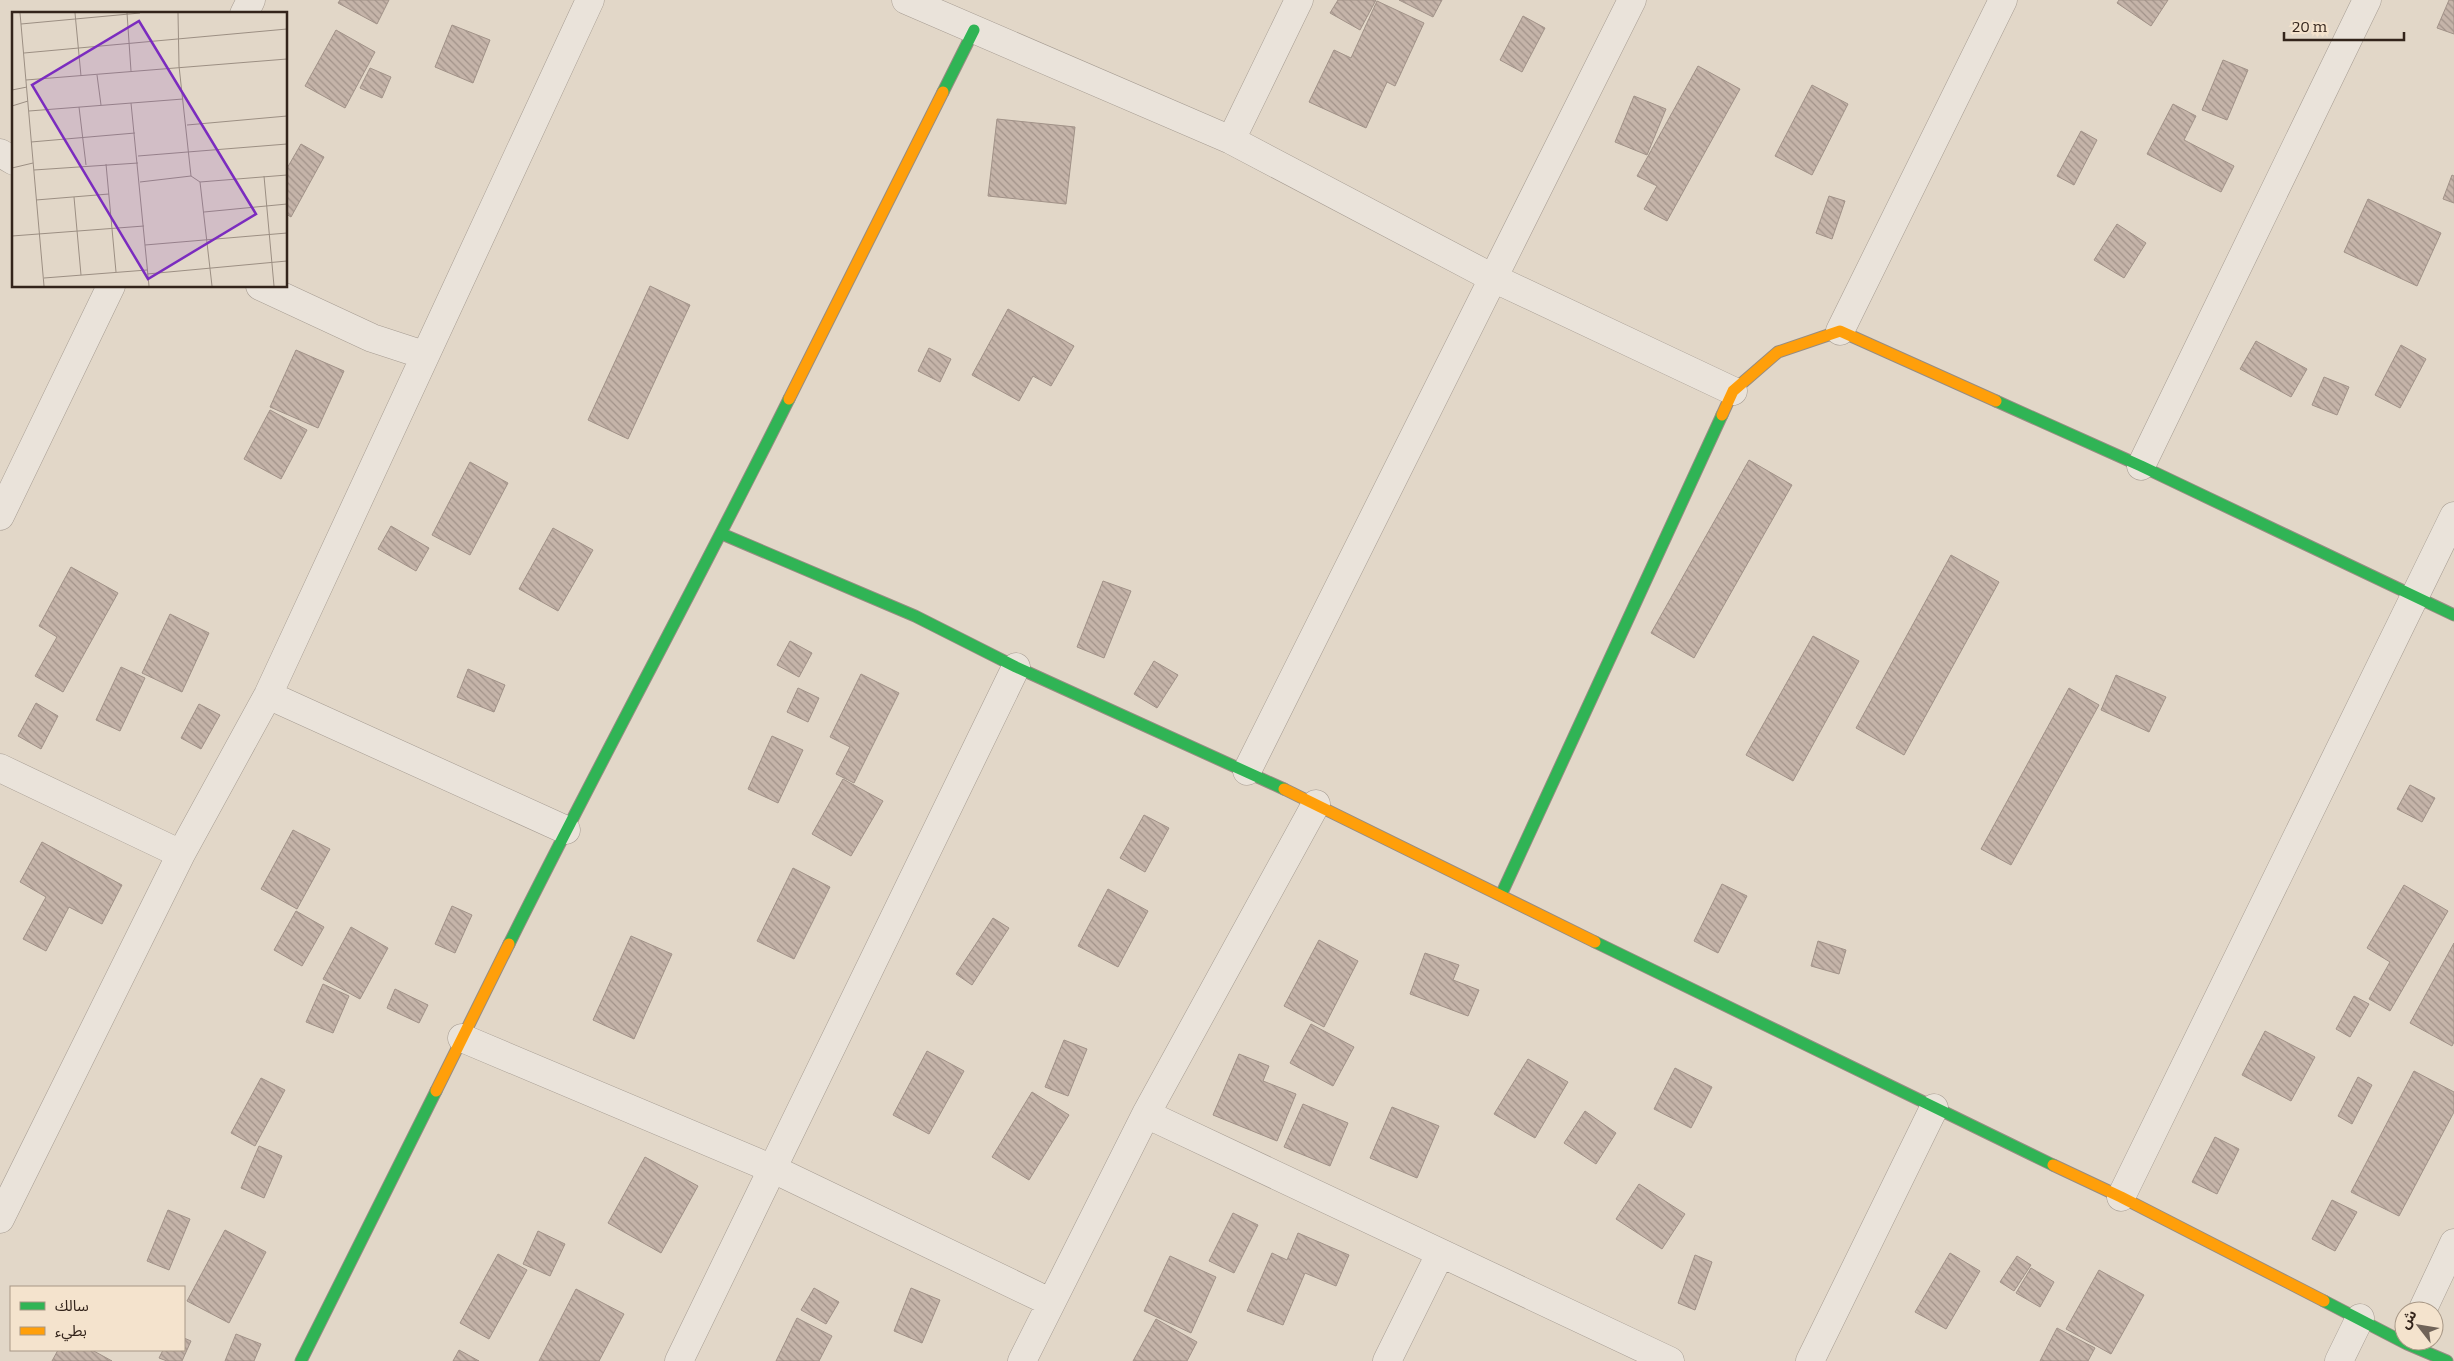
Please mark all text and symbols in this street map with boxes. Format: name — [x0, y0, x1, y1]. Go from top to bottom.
scale bar — [2284, 10, 2404, 42]
inset map — [12, 12, 288, 288]
text: 20 m — [2292, 18, 2328, 36]
legend — [10, 1286, 185, 1351]
text: سالك — [55, 1297, 89, 1315]
north arrow — [2394, 1301, 2444, 1351]
text: ش — [2396, 1307, 2421, 1332]
text: بطيء — [55, 1322, 87, 1342]

